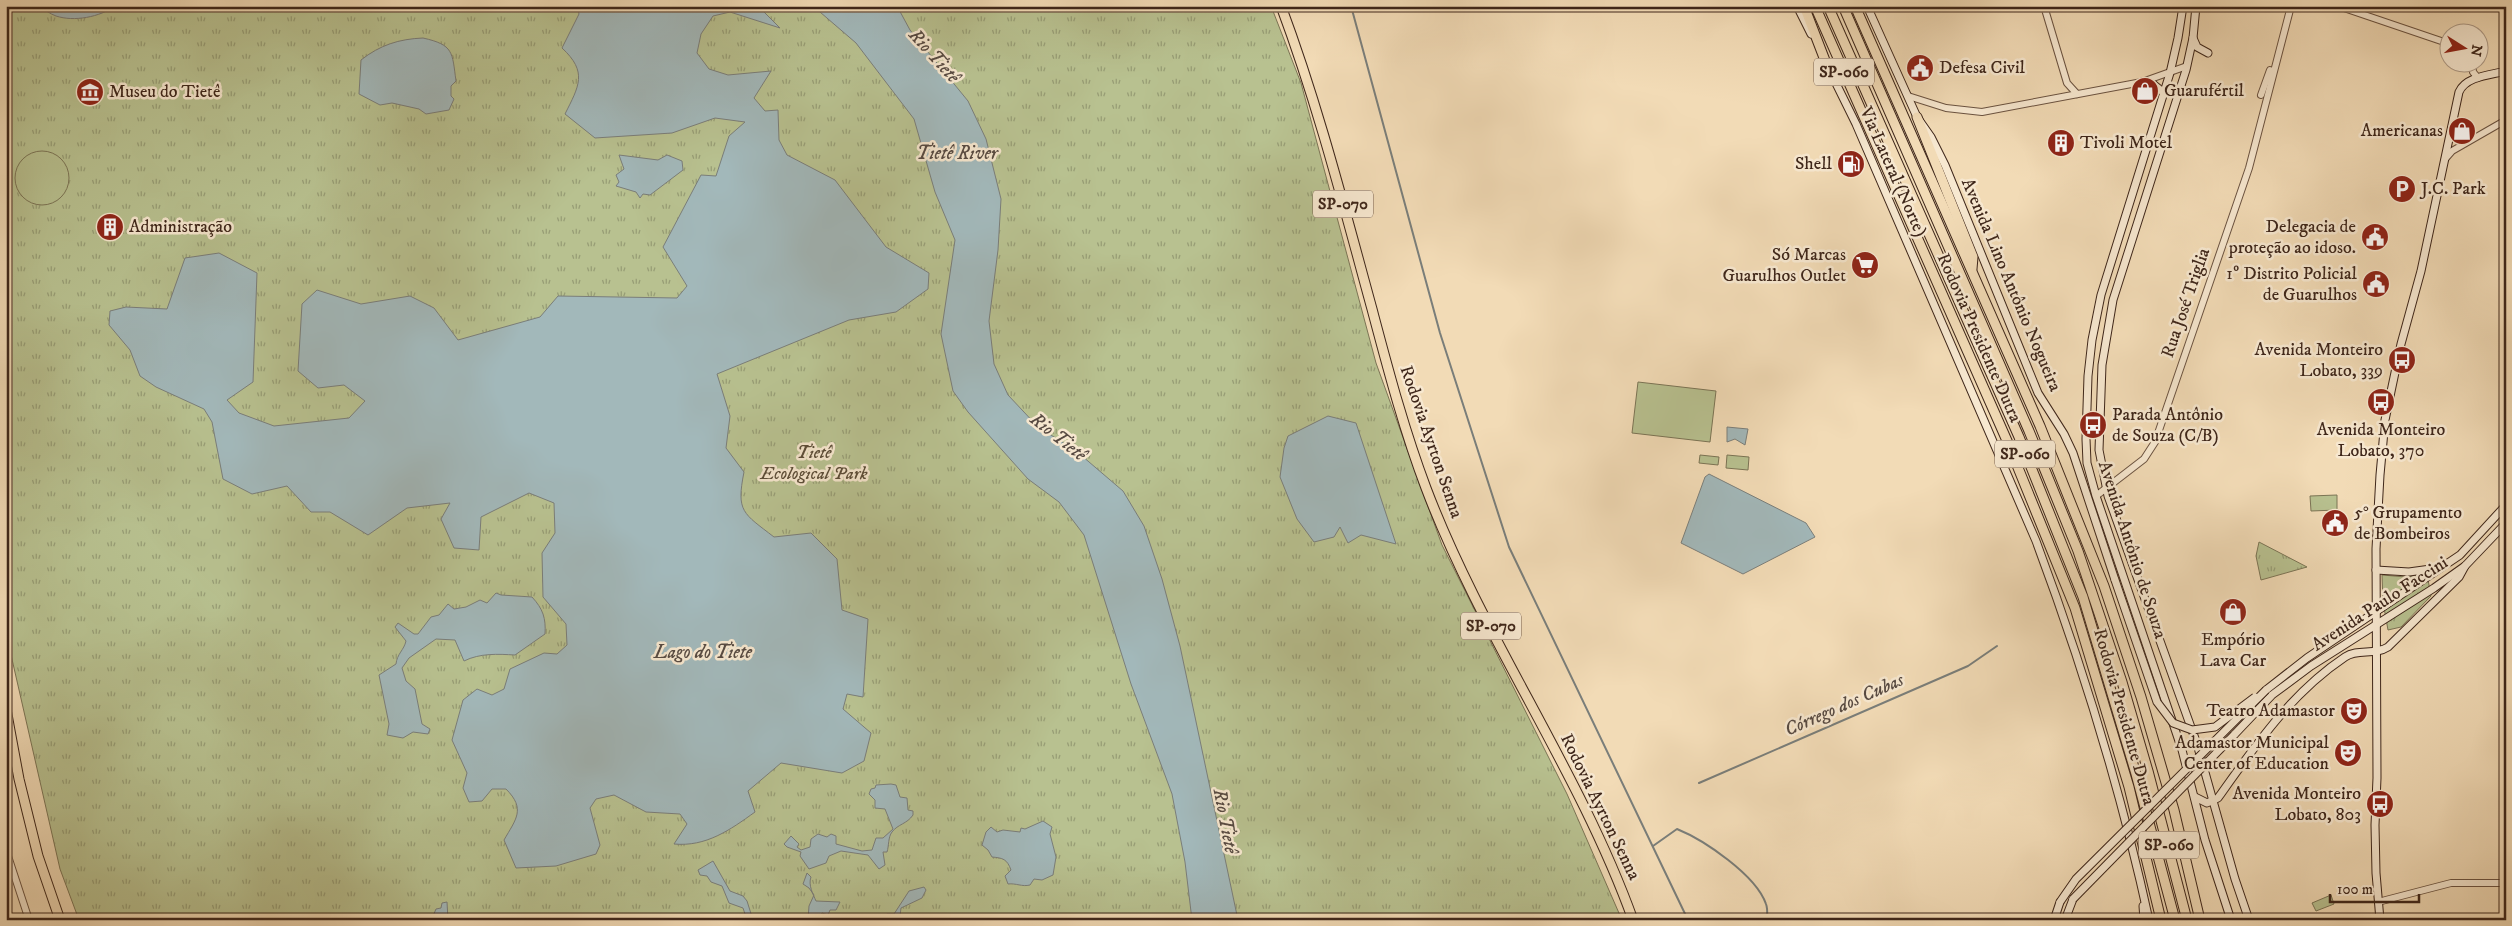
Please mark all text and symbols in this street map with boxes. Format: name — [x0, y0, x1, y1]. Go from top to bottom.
north arrow — [2440, 22, 2490, 72]
water label: Rio Tietê — [903, 23, 965, 89]
text: N — [2466, 43, 2486, 58]
public building icon: Defesa Civil — [1905, 53, 1935, 83]
place label: Defesa Civil — [1939, 57, 2026, 79]
road number: SP-060 — [1814, 58, 1874, 86]
shop icon: Guarufértil — [2130, 76, 2160, 106]
museum icon: Museu do Tietê — [75, 77, 105, 107]
place label: Guarufértil — [2164, 80, 2245, 102]
place label: Museu do Tietê — [109, 81, 220, 103]
street label: Via Lateral (Norte) — [1854, 103, 1932, 240]
shop icon: Americanas — [2447, 116, 2477, 146]
place label: Americanas — [2361, 120, 2443, 142]
building icon: Tivoli Motel — [2046, 128, 2076, 158]
place label: Tivoli Motel — [2080, 132, 2173, 154]
water label: Tietê River — [916, 142, 1000, 165]
fuel station icon: Shell — [1836, 149, 1866, 179]
place label: Shell — [1795, 153, 1833, 175]
parking icon: J.C. Park — [2387, 174, 2417, 204]
street label: Avenida Lino Antônio Nogueira — [1956, 175, 2066, 395]
place label: J.C. Park — [2419, 178, 2486, 200]
road number: SP-070 — [1313, 190, 1373, 218]
building icon: Administração — [95, 212, 125, 242]
place label: Administração — [129, 216, 232, 238]
place label: Delegacia de proteção ao idoso. — [2228, 216, 2356, 259]
public building icon: Delegacia de proteção ao idoso. — [2360, 222, 2390, 252]
place label: Só Marcas Guarulhos Outlet — [1723, 244, 1846, 287]
street label: Rua José Triglia — [2157, 245, 2215, 361]
supermarket icon: Só Marcas Guarulhos Outlet — [1850, 250, 1880, 280]
street label: Rodovia Presidente Dutra — [1932, 250, 2026, 426]
place label: 1º Distrito Policial de Guarulhos — [2226, 263, 2358, 306]
public building icon: 1º Distrito Policial de Guarulhos — [2361, 269, 2391, 299]
place label: Avenida Monteiro Lobato, 339 — [2254, 339, 2383, 382]
bus stop icon: Avenida Monteiro Lobato, 339 — [2387, 345, 2417, 375]
street label: Rodovia Ayrton Senna — [1395, 363, 1468, 522]
bus stop icon: Avenida Monteiro Lobato, 370 — [2366, 387, 2396, 417]
place label: Parada Antônio de Souza (C/B) — [2112, 404, 2223, 447]
water label: Rio Tietê — [1024, 407, 1092, 467]
bus stop icon: Parada Antônio de Souza (C/B) — [2078, 410, 2108, 440]
place label: Avenida Monteiro Lobato, 370 — [2317, 419, 2446, 462]
road number: SP-060 — [1995, 440, 2055, 468]
park label: Tietê Ecological Park — [759, 442, 868, 485]
street label: Avenida Antônio de Souza — [2093, 458, 2171, 642]
place label: 5° Grupamento de Bombeiros — [2354, 502, 2462, 545]
public building icon: 5° Grupamento de Bombeiros — [2320, 508, 2350, 538]
street label: Avenida Paulo Faccini — [2308, 552, 2452, 656]
shop icon: Empório Lava Car — [2218, 597, 2248, 627]
road number: SP-070 — [1461, 612, 1521, 640]
street label: Rodovia Presidente Dutra — [2088, 626, 2160, 808]
place label: Empório Lava Car — [2200, 629, 2266, 672]
water label: Lago do Tiete — [653, 641, 753, 664]
water label: Córrego dos Cubas — [1781, 668, 1908, 742]
theatre icon: Teatro Adamastor — [2339, 696, 2369, 726]
place label: Teatro Adamastor — [2207, 700, 2335, 722]
street label: Rodovia Ayrton Senna — [1555, 730, 1645, 884]
place label: Adamastor Municipal Center of Education — [2175, 732, 2330, 775]
theatre icon: Adamastor Municipal Center of Education — [2333, 738, 2363, 768]
place label: Avenida Monteiro Lobato, 803 — [2232, 783, 2361, 826]
water label: Rio Tietê — [1207, 786, 1243, 857]
bus stop icon: Avenida Monteiro Lobato, 803 — [2365, 789, 2395, 819]
road number: SP-060 — [2139, 832, 2199, 858]
scale bar — [2330, 871, 2418, 903]
text: 100 m — [2337, 880, 2373, 899]

